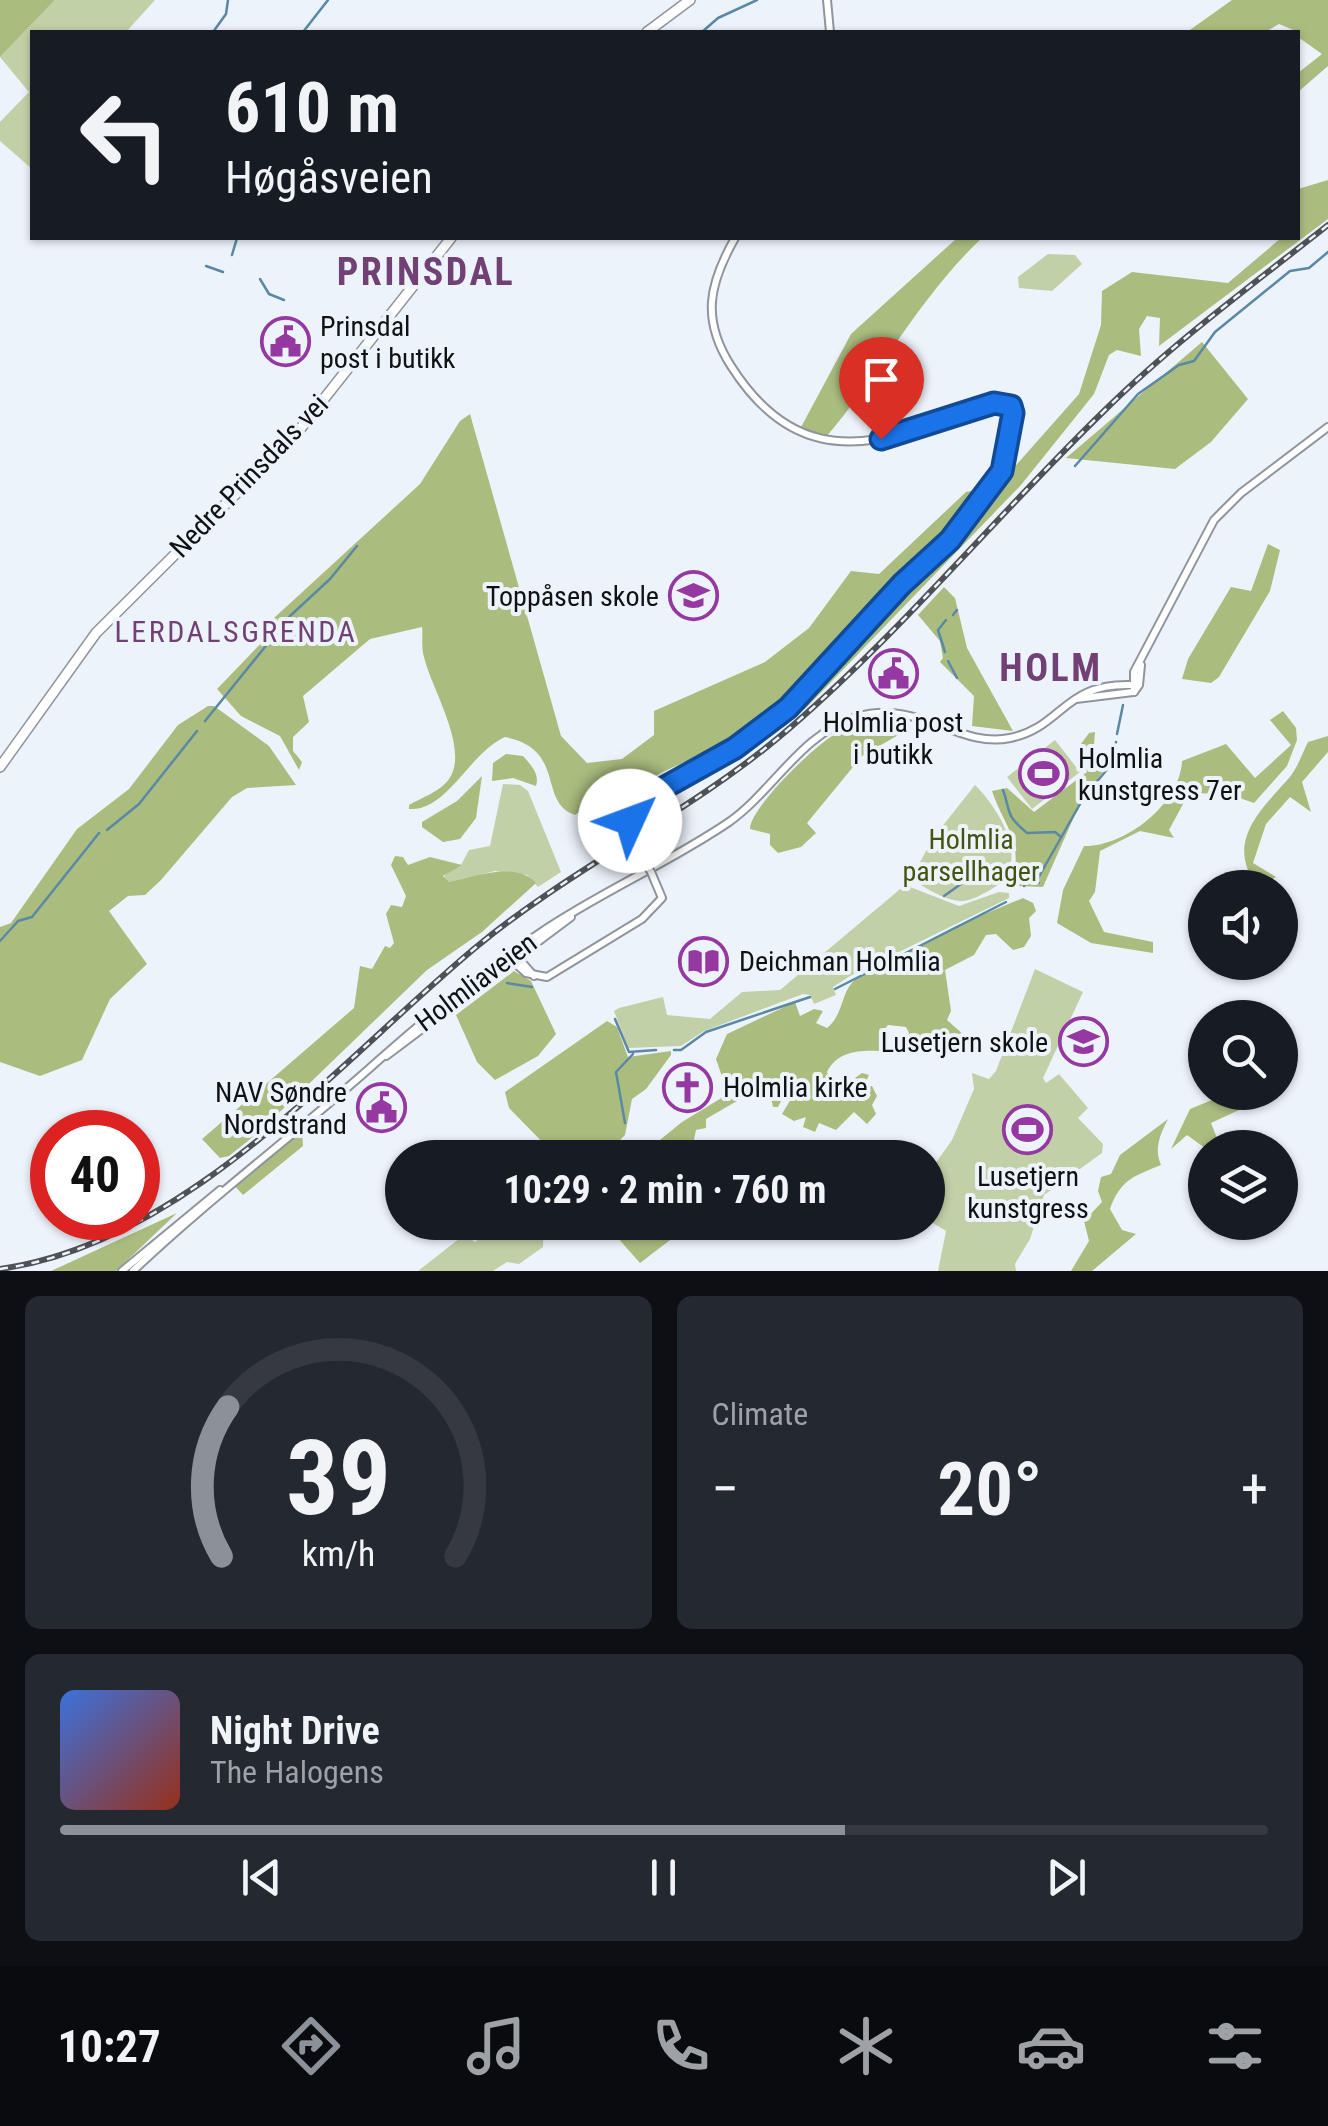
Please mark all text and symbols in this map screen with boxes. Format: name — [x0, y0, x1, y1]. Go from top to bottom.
text: 610 m — [225, 67, 399, 149]
icon: left — [60, 70, 190, 200]
text: Høgåsveien — [225, 151, 433, 204]
district label: PRINSDAL — [337, 250, 515, 294]
place label: Prinsdal post i butikk — [320, 310, 456, 375]
public building icon: Prinsdal post i butikk — [259, 316, 311, 368]
pin — [839, 337, 924, 440]
icon: arrive — [854, 352, 909, 407]
street label: Nedre Prinsdals vei — [163, 388, 335, 564]
school or university icon: Toppåsen skole — [668, 570, 720, 622]
place label: Toppåsen skole — [486, 580, 659, 613]
district label: LERDALSGRENDA — [115, 614, 357, 649]
district label: HOLM — [999, 646, 1103, 690]
public building icon: Holmlia post i butikk — [867, 648, 919, 700]
place label: Holmlia post i butikk — [823, 706, 963, 771]
place label: Holmlia kunstgress 7er — [1078, 742, 1241, 807]
sports icon: Holmlia kunstgress 7er — [1017, 748, 1069, 800]
position arrow — [578, 769, 682, 873]
park label: Holmlia parsellhager — [903, 823, 1039, 888]
map controls — [1188, 870, 1298, 1240]
button: sound — [1188, 870, 1298, 980]
street label: Holmliaveien — [409, 926, 543, 1038]
library icon: Deichman Holmlia — [678, 935, 730, 987]
place label: Deichman Holmlia — [739, 945, 941, 978]
button: search — [1188, 1000, 1298, 1110]
school or university icon: Lusetjern skole — [1057, 1016, 1109, 1068]
place label: Lusetjern skole — [881, 1026, 1048, 1059]
church icon: Holmlia kirke — [662, 1061, 714, 1113]
place label: Holmlia kirke — [723, 1071, 868, 1104]
place label: NAV Søndre Nordstrand — [215, 1076, 347, 1141]
public building icon: NAV Søndre Nordstrand — [356, 1082, 408, 1134]
sports icon: Lusetjern kunstgress — [1002, 1103, 1054, 1155]
speed limit sign: 40 — [30, 1110, 160, 1240]
button: layers — [1188, 1130, 1298, 1240]
place label: Lusetjern kunstgress — [967, 1160, 1089, 1225]
text: 10:29 · 2 min · 760 m — [504, 1168, 826, 1212]
text: Climate — [712, 1395, 808, 1433]
text: 39 — [286, 1418, 391, 1539]
text: 20° — [937, 1445, 1042, 1533]
text: − — [712, 1457, 739, 1521]
text: + — [1241, 1457, 1268, 1521]
text: km/h — [301, 1533, 375, 1575]
text: Night Drive — [210, 1709, 380, 1753]
text: The Halogens — [210, 1753, 384, 1791]
icon: previous — [234, 1850, 289, 1905]
icon: pause — [636, 1850, 691, 1905]
icon: next — [1039, 1850, 1094, 1905]
icon: directions — [276, 2011, 346, 2081]
icon: music — [461, 2011, 531, 2081]
icon: phone — [646, 2011, 716, 2081]
icon: climate — [831, 2011, 901, 2081]
icon: car — [1016, 2011, 1086, 2081]
icon: filters — [1200, 2011, 1270, 2081]
text: 10:27 — [57, 2020, 161, 2073]

